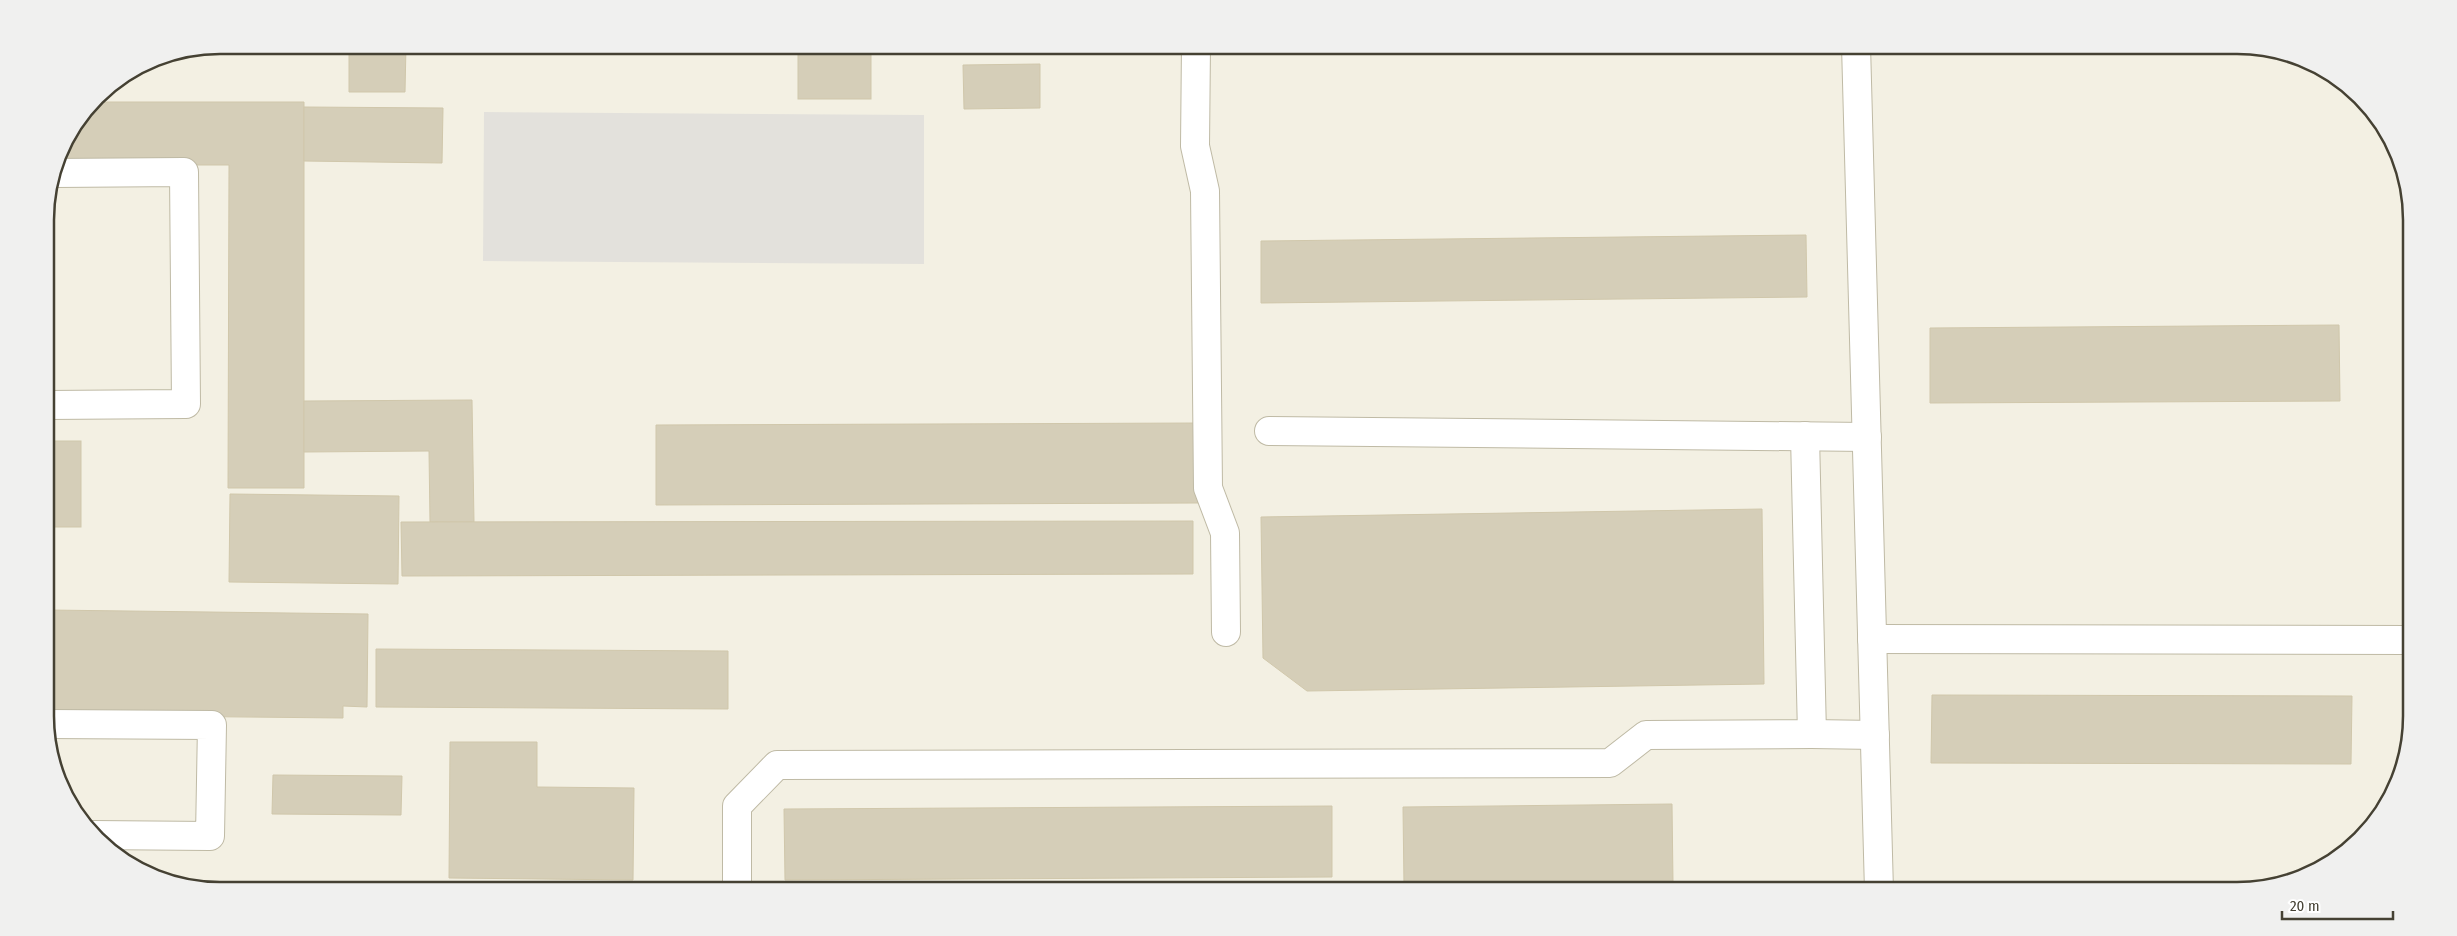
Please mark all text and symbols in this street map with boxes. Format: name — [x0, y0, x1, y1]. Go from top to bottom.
scale bar — [2282, 888, 2393, 920]
text: 20 m — [2290, 897, 2320, 915]

